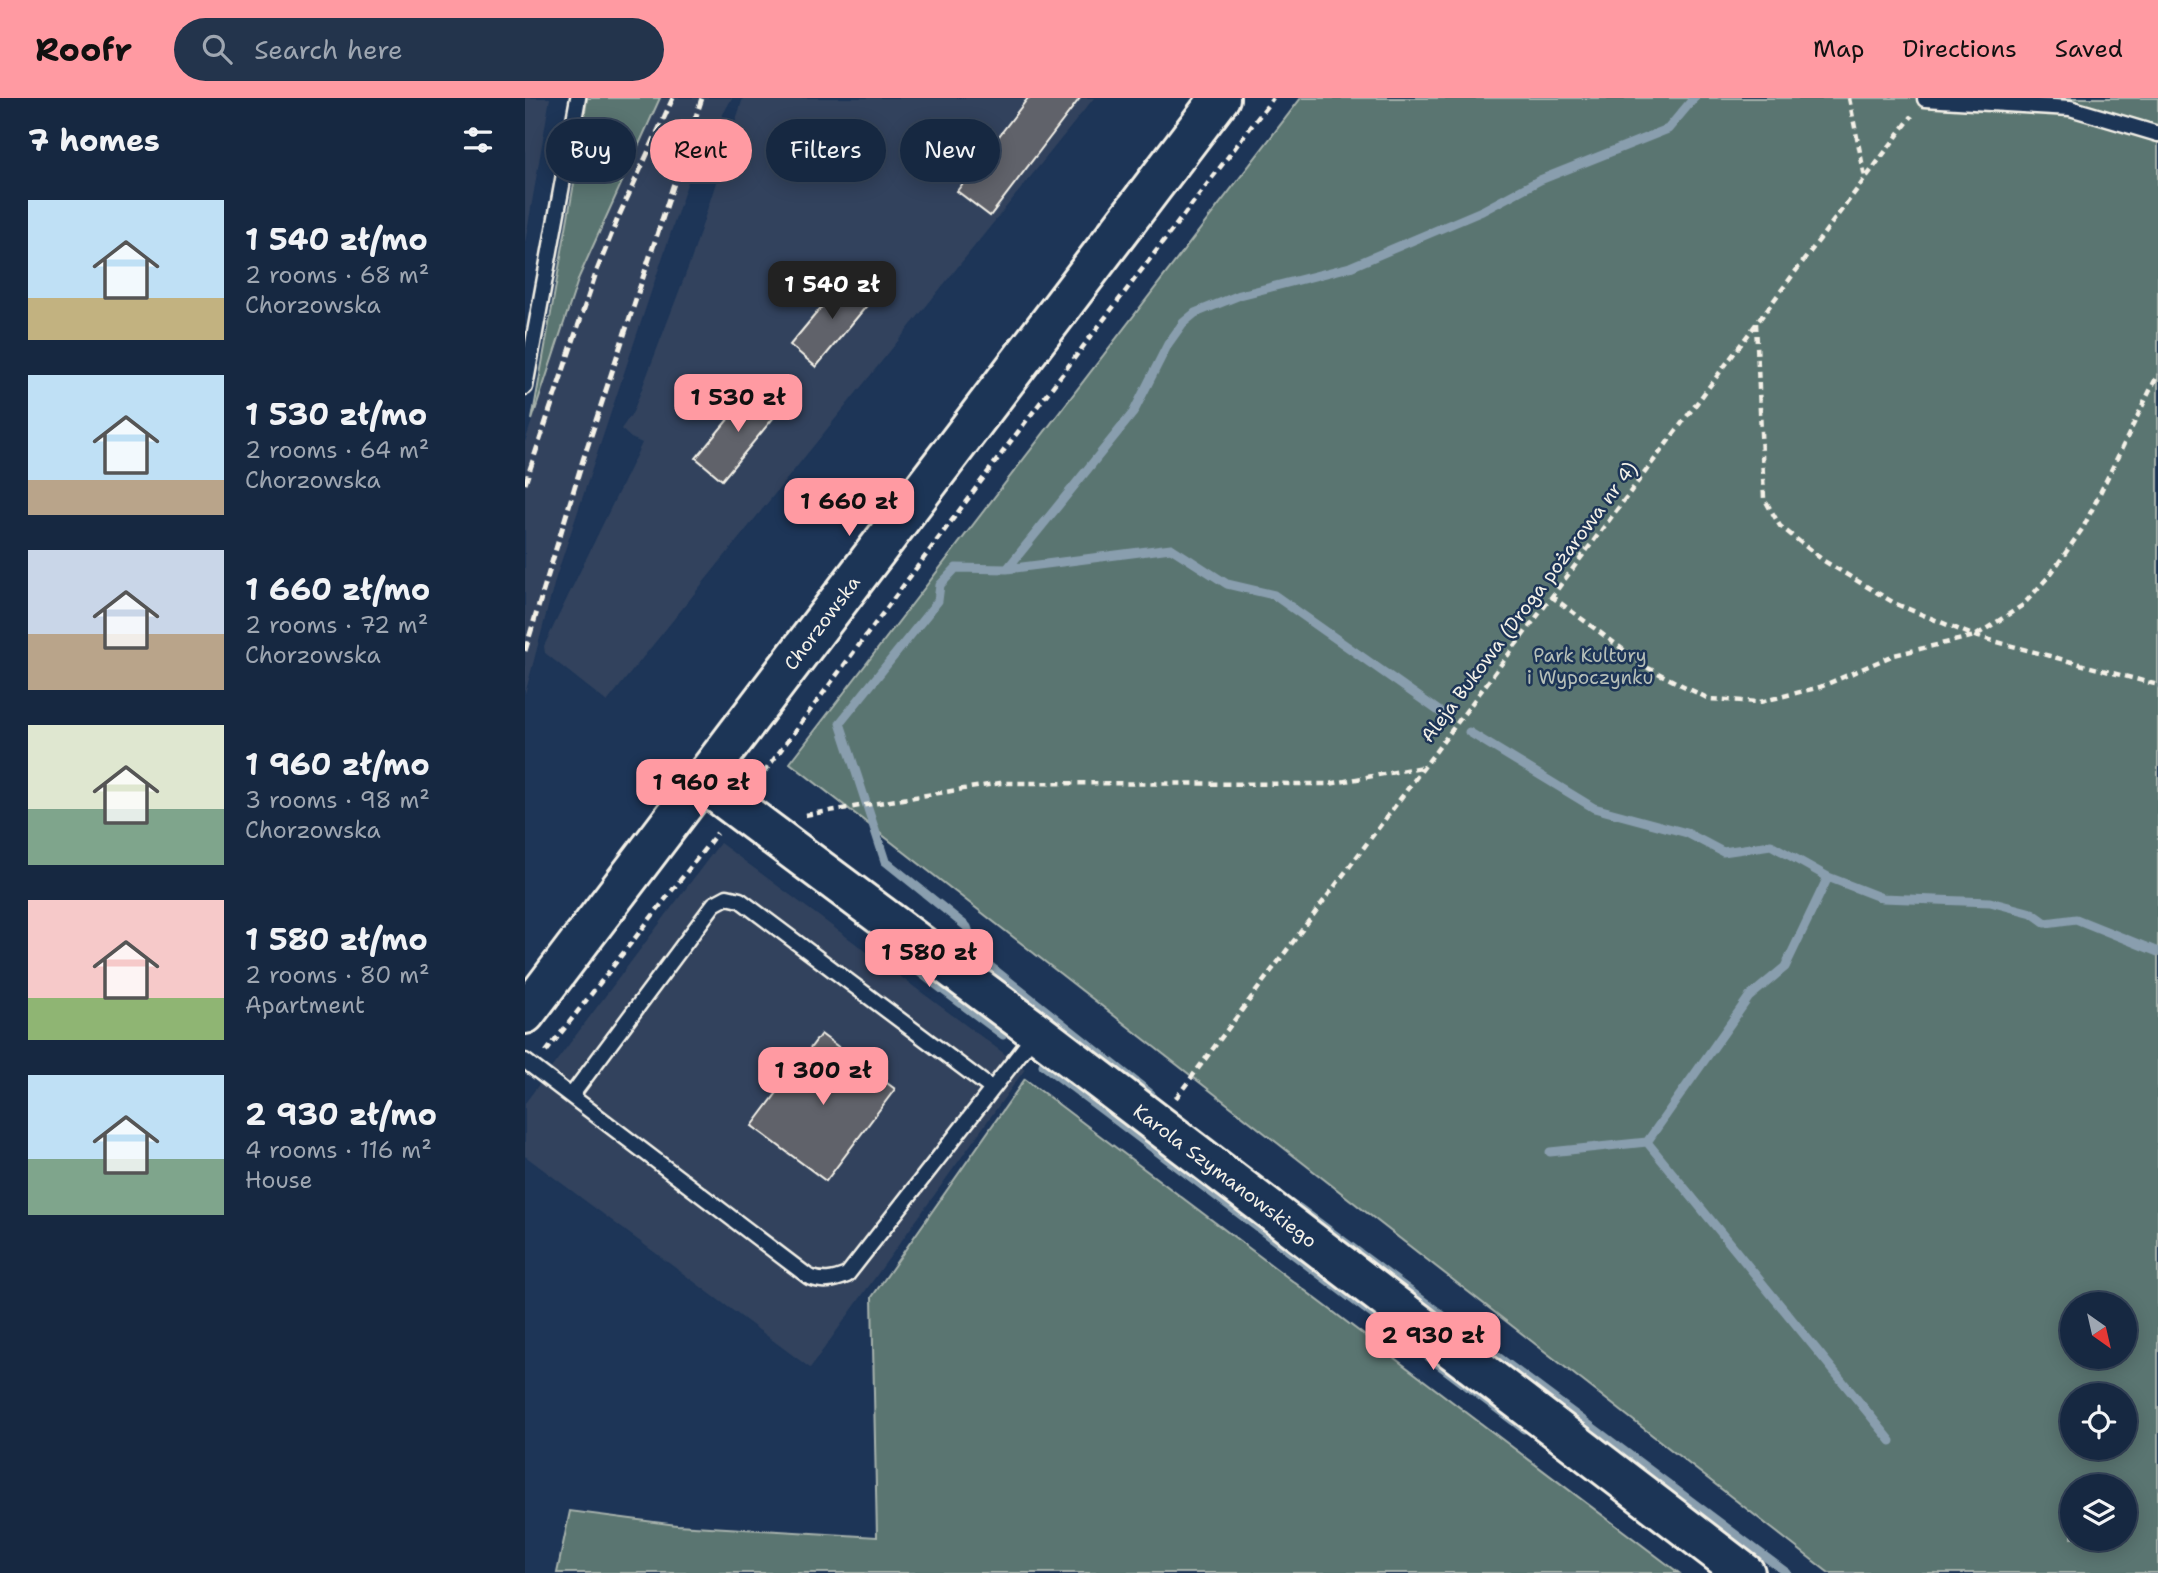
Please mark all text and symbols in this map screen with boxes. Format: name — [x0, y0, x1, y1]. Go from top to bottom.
search box — [174, 18, 664, 81]
text: Roofr — [35, 27, 132, 72]
icon: search — [198, 30, 236, 68]
text: Search here — [254, 32, 403, 67]
text: Map — [1813, 33, 1864, 65]
text: Directions — [1902, 33, 2017, 65]
text: Saved — [2055, 33, 2123, 65]
chip: Buy — [546, 119, 636, 182]
chip: Rent — [650, 119, 752, 182]
chip: Filters — [766, 119, 886, 182]
chip: New — [900, 119, 1000, 182]
text: 7 homes — [28, 120, 160, 161]
icon: filters — [459, 121, 497, 159]
text: 1 540 zł/mo — [245, 219, 428, 260]
icon: home — [84, 228, 168, 312]
text: 2 rooms · 68 m² — [245, 260, 429, 290]
pin: 1 540 zł — [760, 262, 904, 321]
text: 1 540 zł — [784, 269, 880, 299]
text: Chorzowska — [245, 290, 381, 320]
pin: 1 530 zł — [666, 374, 810, 434]
text: 1 530 zł — [690, 382, 786, 412]
text: 1 530 zł/mo — [245, 394, 427, 435]
icon: home — [84, 403, 168, 487]
text: 2 rooms · 64 m² — [245, 435, 429, 465]
street label: Aleja Bukowa (Droga pożarowa nr 4) — [1415, 457, 1643, 747]
text: Chorzowska — [245, 465, 381, 495]
pin: 1 660 zł — [777, 478, 921, 538]
text: 1 660 zł — [800, 486, 898, 516]
text: 1 660 zł/mo — [245, 569, 430, 610]
street label: Chorzowska — [778, 571, 866, 675]
icon: home — [84, 578, 168, 662]
text: 2 rooms · 72 m² — [245, 610, 428, 640]
text: Chorzowska — [245, 640, 381, 670]
park label: Park Kultury i Wypoczynku — [1527, 643, 1653, 690]
text: 1 960 zł/mo — [245, 744, 430, 785]
icon: home — [84, 753, 168, 837]
pin: 1 960 zł — [629, 760, 773, 819]
text: 1 960 zł — [652, 767, 750, 797]
text: 3 rooms · 98 m² — [245, 785, 430, 815]
text: Chorzowska — [245, 815, 381, 845]
text: 1 580 zł/mo — [245, 919, 428, 960]
icon: home — [84, 928, 168, 1012]
pin: 1 580 zł — [857, 930, 1001, 989]
text: 1 580 zł — [881, 937, 977, 967]
text: 2 rooms · 80 m² — [245, 960, 430, 990]
text: Apartment — [245, 990, 365, 1020]
pin: 1 300 zł — [751, 1048, 895, 1107]
text: 1 300 zł — [774, 1055, 872, 1085]
text: 2 930 zł/mo — [245, 1094, 437, 1135]
street label: Karola Szymanowskiego — [1128, 1099, 1322, 1253]
icon: home — [84, 1103, 168, 1187]
text: 4 rooms · 116 m² — [245, 1135, 432, 1165]
text: House — [245, 1165, 313, 1195]
north arrow — [2060, 1292, 2137, 1368]
map controls — [2060, 1292, 2137, 1551]
pin: 2 930 zł — [1361, 1312, 1505, 1372]
text: 2 930 zł — [1381, 1320, 1485, 1350]
button: locate — [2060, 1383, 2137, 1460]
button: layers — [2060, 1474, 2137, 1551]

